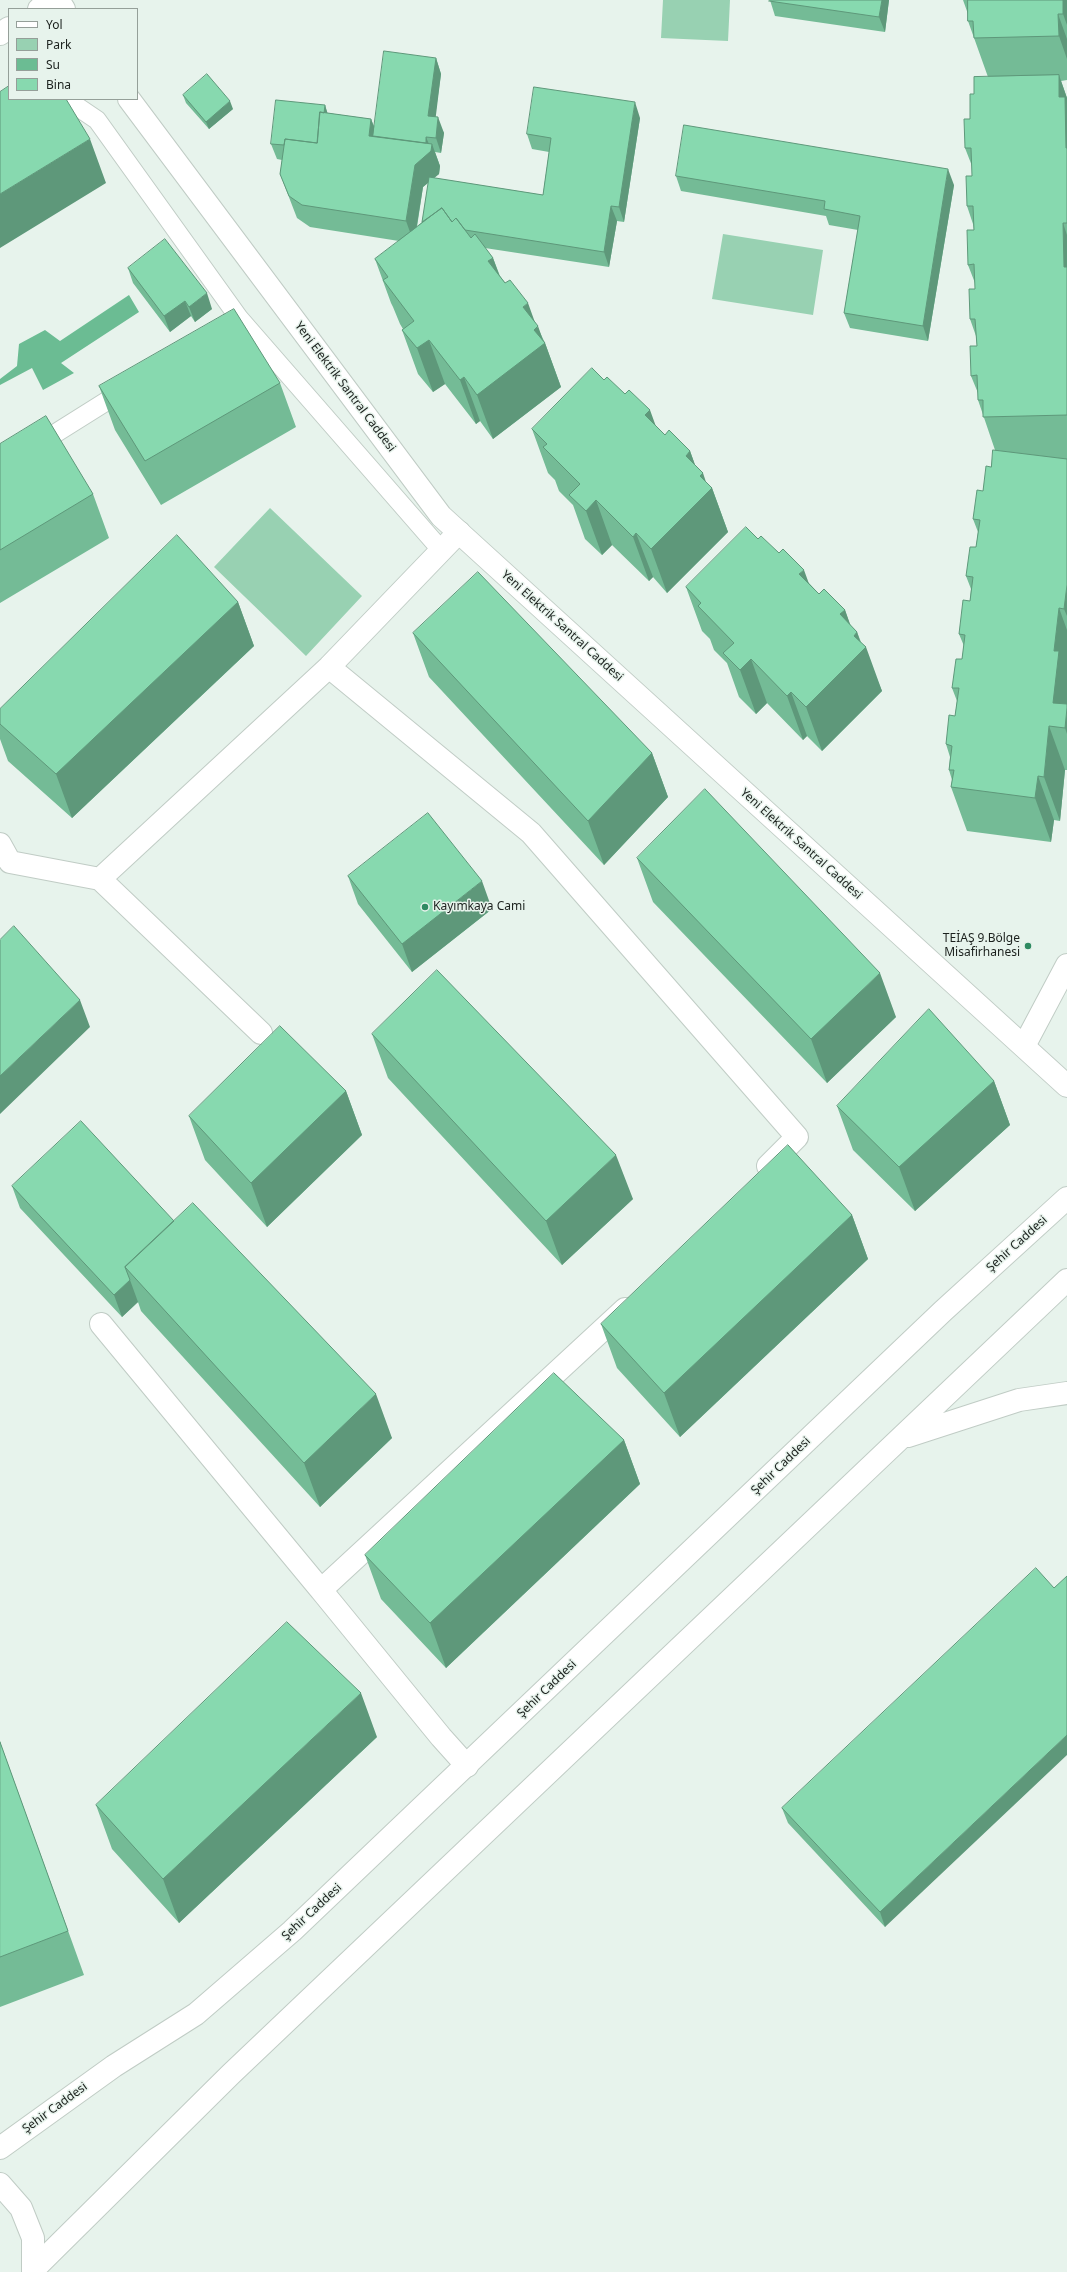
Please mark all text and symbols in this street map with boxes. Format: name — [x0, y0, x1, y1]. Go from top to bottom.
legend — [8, 8, 138, 100]
text: Yol — [46, 16, 63, 33]
text: Park — [46, 36, 71, 53]
text: Su — [46, 56, 60, 73]
text: Bina — [46, 76, 71, 93]
street label: Yeni Elektrik Santral Caddesi — [291, 319, 399, 455]
street label: Yeni Elektrik Santral Caddesi — [498, 567, 626, 685]
street label: Yeni Elektrik Santral Caddesi — [737, 785, 865, 903]
place label: Kayımkaya Cami — [433, 900, 525, 914]
marker: Kayımkaya Cami — [420, 902, 430, 912]
place label: TEİAŞ 9.Bölge Misafirhanesi — [943, 932, 1020, 960]
marker: TEİAŞ 9.Bölge Misafirhanesi — [1023, 941, 1033, 951]
street label: Şehir Caddesi — [984, 1213, 1050, 1275]
street label: Şehir Caddesi — [748, 1434, 814, 1498]
street label: Şehir Caddesi — [514, 1657, 580, 1721]
street label: Şehir Caddesi — [279, 1881, 345, 1943]
street label: Şehir Caddesi — [20, 2080, 90, 2136]

